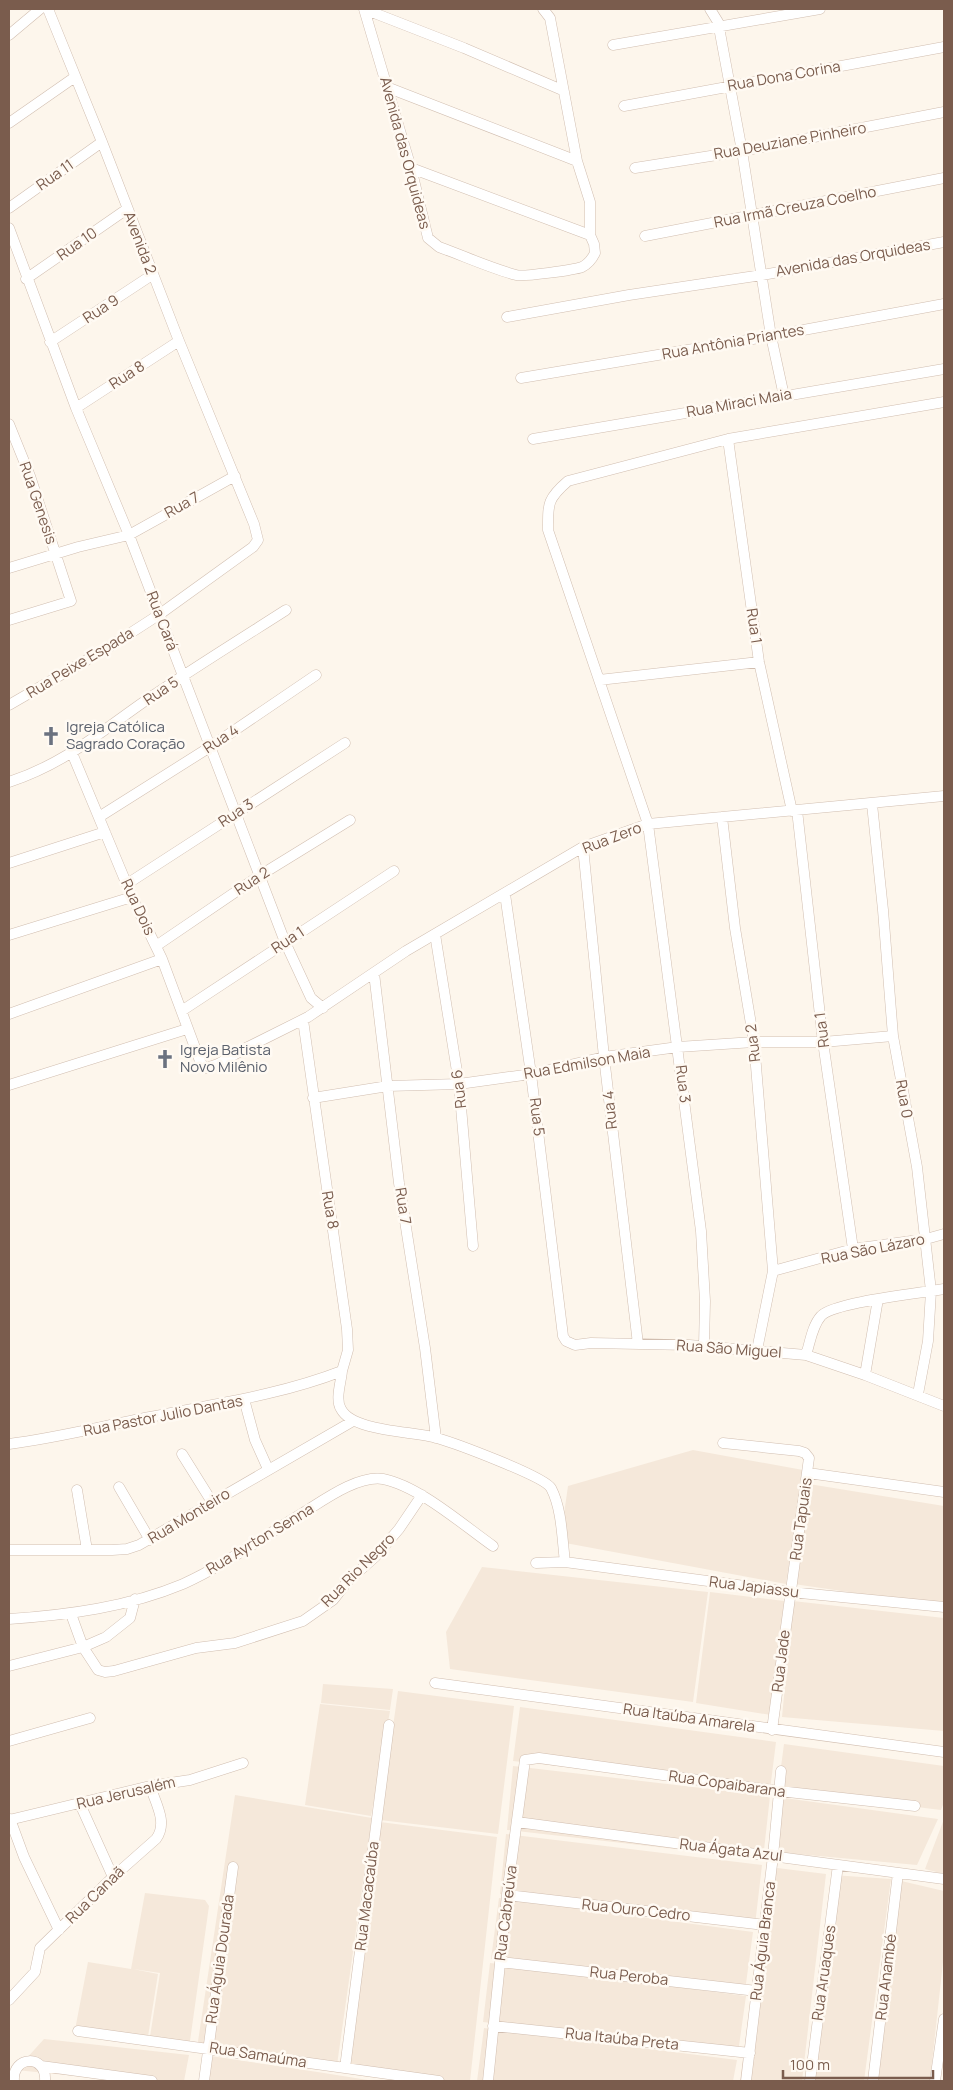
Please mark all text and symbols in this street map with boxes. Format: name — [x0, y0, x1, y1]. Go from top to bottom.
street label: Rua Dona Corina — [726, 55, 842, 96]
street label: Avenida das Orquideas — [375, 74, 436, 231]
street label: Rua Deuziane Pinheiro — [712, 117, 868, 164]
street label: Rua 11 — [32, 154, 78, 195]
street label: Rua Irmã Creuza Coelho — [712, 180, 878, 233]
street label: Avenida 2 — [119, 208, 162, 277]
street label: Rua 10 — [52, 222, 101, 265]
street label: Avenida das Orquideas — [774, 234, 932, 281]
street label: Rua 9 — [79, 289, 123, 328]
street label: Rua Antônia Priantes — [660, 319, 806, 364]
street label: Rua 8 — [105, 355, 149, 394]
street label: Rua Miraci Maia — [685, 383, 793, 422]
street label: Rua Genesis — [15, 459, 62, 547]
street label: Rua 7 — [160, 486, 203, 523]
street label: Rua Cará — [142, 588, 183, 654]
street label: Rua 1 — [742, 607, 767, 645]
street label: Rua Peixe Espada — [22, 622, 137, 703]
street label: Rua 5 — [139, 671, 182, 710]
place label: Igreja Católica Sagrado Coração — [66, 716, 185, 754]
street label: Rua 4 — [199, 719, 243, 758]
church icon: Igreja Católica Sagrado Coração — [40, 725, 62, 747]
street label: Rua 3 — [214, 793, 257, 832]
street label: Rua Zero — [579, 817, 645, 858]
street label: Rua 2 — [230, 861, 273, 900]
street label: Rua Dois — [116, 875, 161, 939]
street label: Rua 1 — [267, 921, 308, 958]
street label: Rua 1 — [809, 1011, 834, 1049]
street label: Rua 2 — [740, 1023, 765, 1063]
place label: Igreja Batista Novo Milênio — [180, 1039, 271, 1077]
street label: Rua Edmilson Maia — [522, 1041, 652, 1084]
church icon: Igreja Batista Novo Milênio — [154, 1048, 176, 1070]
street label: Rua 3 — [671, 1064, 696, 1104]
street label: Rua 6 — [446, 1068, 471, 1110]
street label: Rua 0 — [891, 1078, 918, 1120]
street label: Rua 4 — [597, 1090, 622, 1130]
street label: Rua 5 — [525, 1097, 550, 1137]
street label: Rua 7 — [390, 1186, 417, 1226]
street label: Rua 8 — [317, 1189, 344, 1231]
street label: Rua São Lázaro — [819, 1228, 927, 1269]
street label: Rua São Miguel — [676, 1334, 782, 1363]
street label: Rua Pastor Julio Dantas — [81, 1390, 244, 1441]
street label: Rua Tapuais — [784, 1476, 817, 1562]
street label: Rua Monteiro — [144, 1483, 234, 1548]
street label: Rua Ayrton Senna — [202, 1498, 318, 1579]
street label: Rua Rio Negro — [316, 1528, 399, 1611]
street label: Rua Japiassu — [708, 1571, 800, 1602]
street label: Rua Jade — [766, 1628, 795, 1693]
street label: Rua Itaúba Amarela — [622, 1698, 756, 1737]
street label: Rua Copaibarana — [667, 1765, 787, 1802]
street label: Rua Jerusalém — [74, 1771, 177, 1814]
street label: Rua Ágata Azul — [678, 1833, 784, 1866]
street label: Rua Macacaúba — [349, 1840, 384, 1952]
street label: Rua Canaã — [61, 1861, 129, 1928]
street label: Rua Cabreúva — [489, 1864, 522, 1962]
street label: Rua Águia Branca — [745, 1880, 780, 2002]
street label: Rua Águia Dourada — [200, 1893, 239, 2025]
street label: Rua Ouro Cedro — [581, 1893, 692, 1926]
street label: Rua Aruaques — [806, 1924, 841, 2022]
street label: Rua Anambé — [870, 1932, 901, 2021]
street label: Rua Peroba — [589, 1961, 669, 1990]
street label: Rua Itaúba Preta — [564, 2022, 680, 2055]
street label: Rua Samaúma — [208, 2036, 308, 2073]
scale bar — [783, 2048, 933, 2080]
text: 100 m — [790, 2054, 830, 2075]

